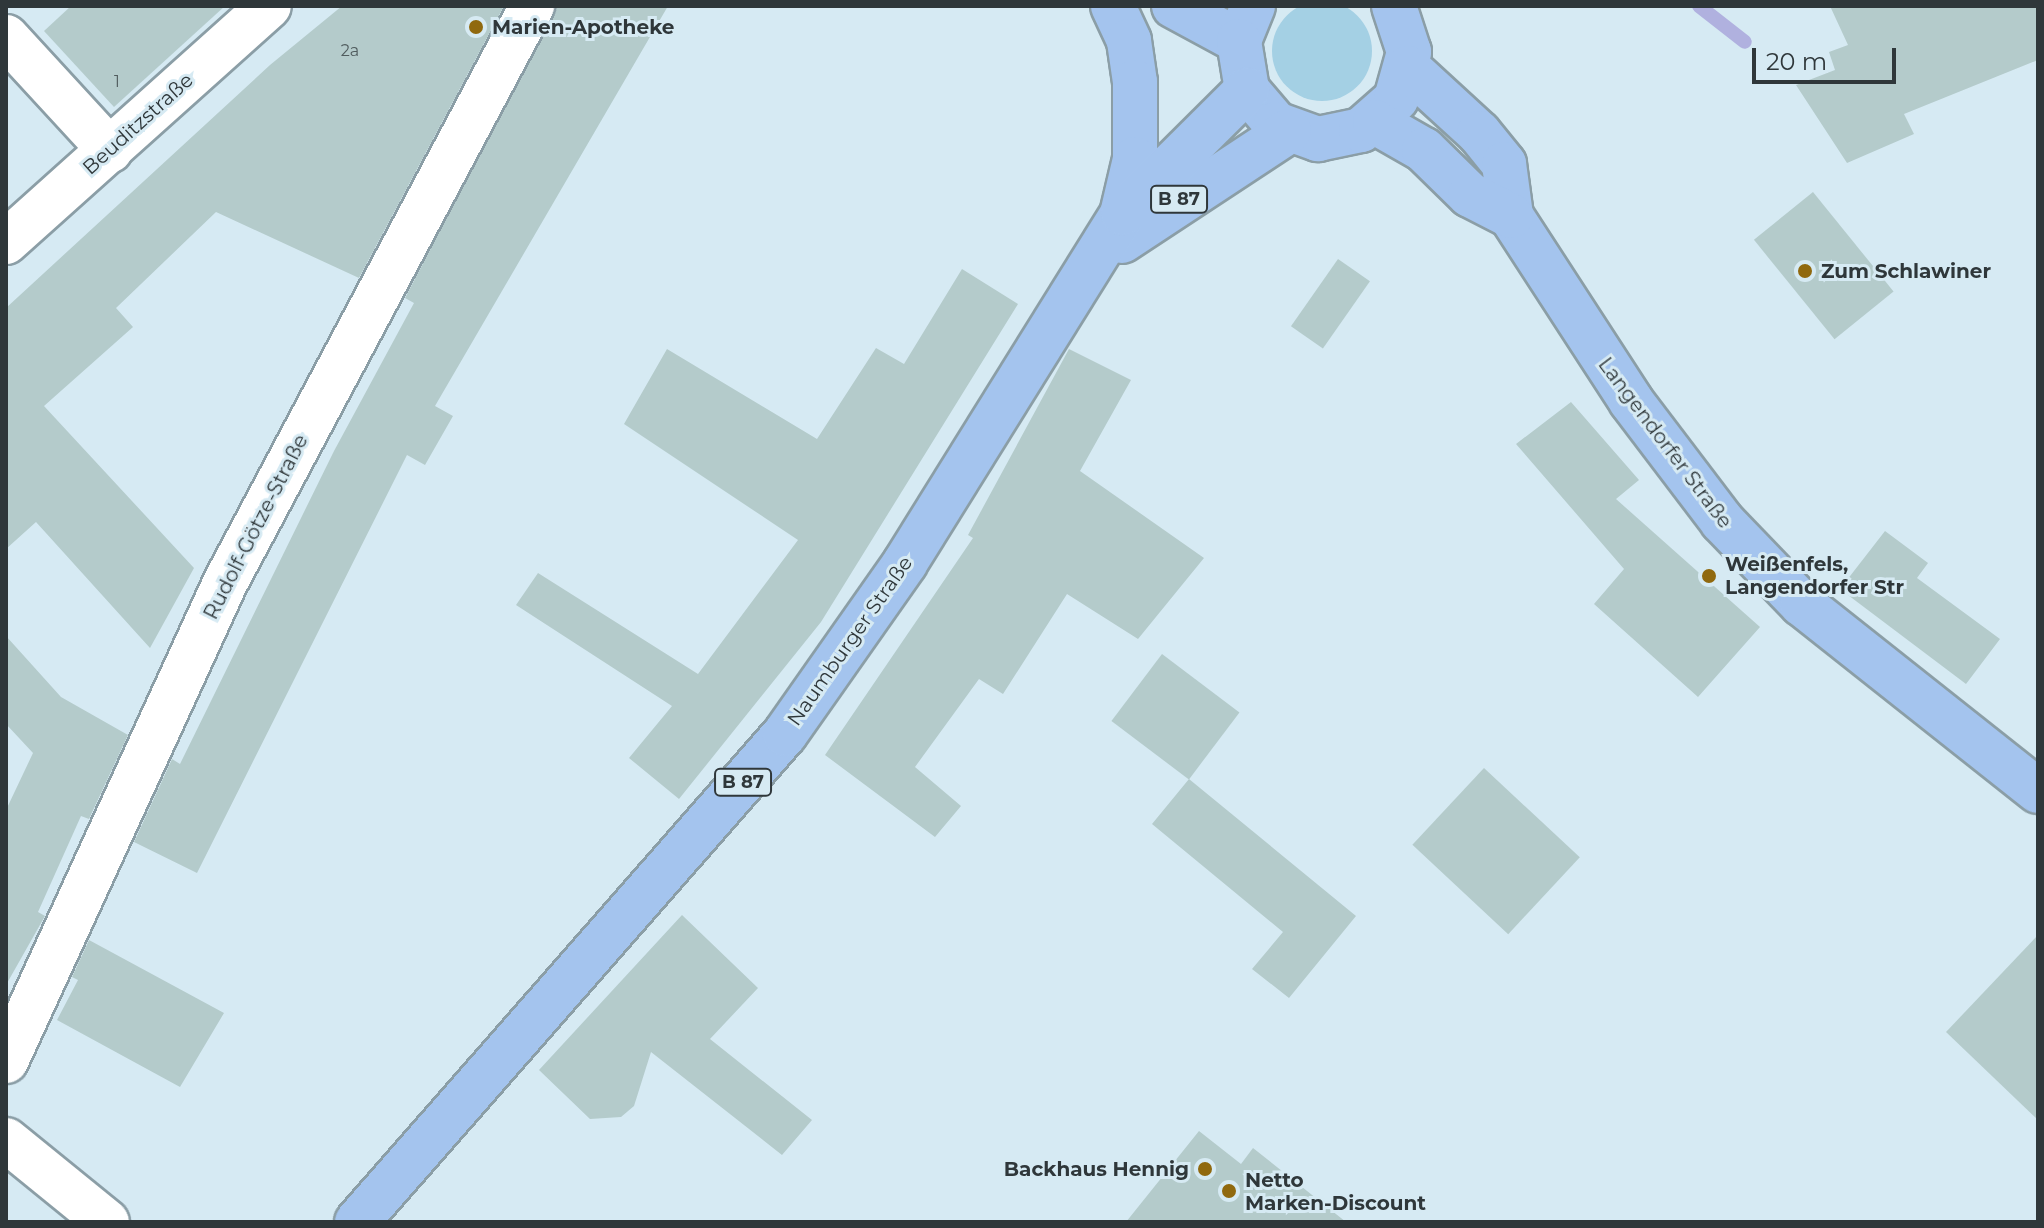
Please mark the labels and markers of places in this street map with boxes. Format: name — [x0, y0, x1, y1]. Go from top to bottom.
place label: Marien-Apotheke — [492, 15, 674, 39]
marker: Marien-Apotheke — [467, 18, 485, 36]
place label: Zum Schlawiner — [1821, 259, 1991, 283]
marker: Zum Schlawiner — [1796, 262, 1814, 280]
place label: Weißenfels, Langendorfer Str — [1725, 552, 1904, 599]
marker: Weißenfels, Langendorfer Str — [1700, 567, 1718, 585]
place label: Backhaus Hennig — [1004, 1157, 1189, 1181]
marker: Backhaus Hennig — [1196, 1160, 1214, 1178]
place label: Netto Marken-Discount — [1245, 1168, 1426, 1215]
marker: Netto Marken-Discount — [1220, 1182, 1238, 1200]

